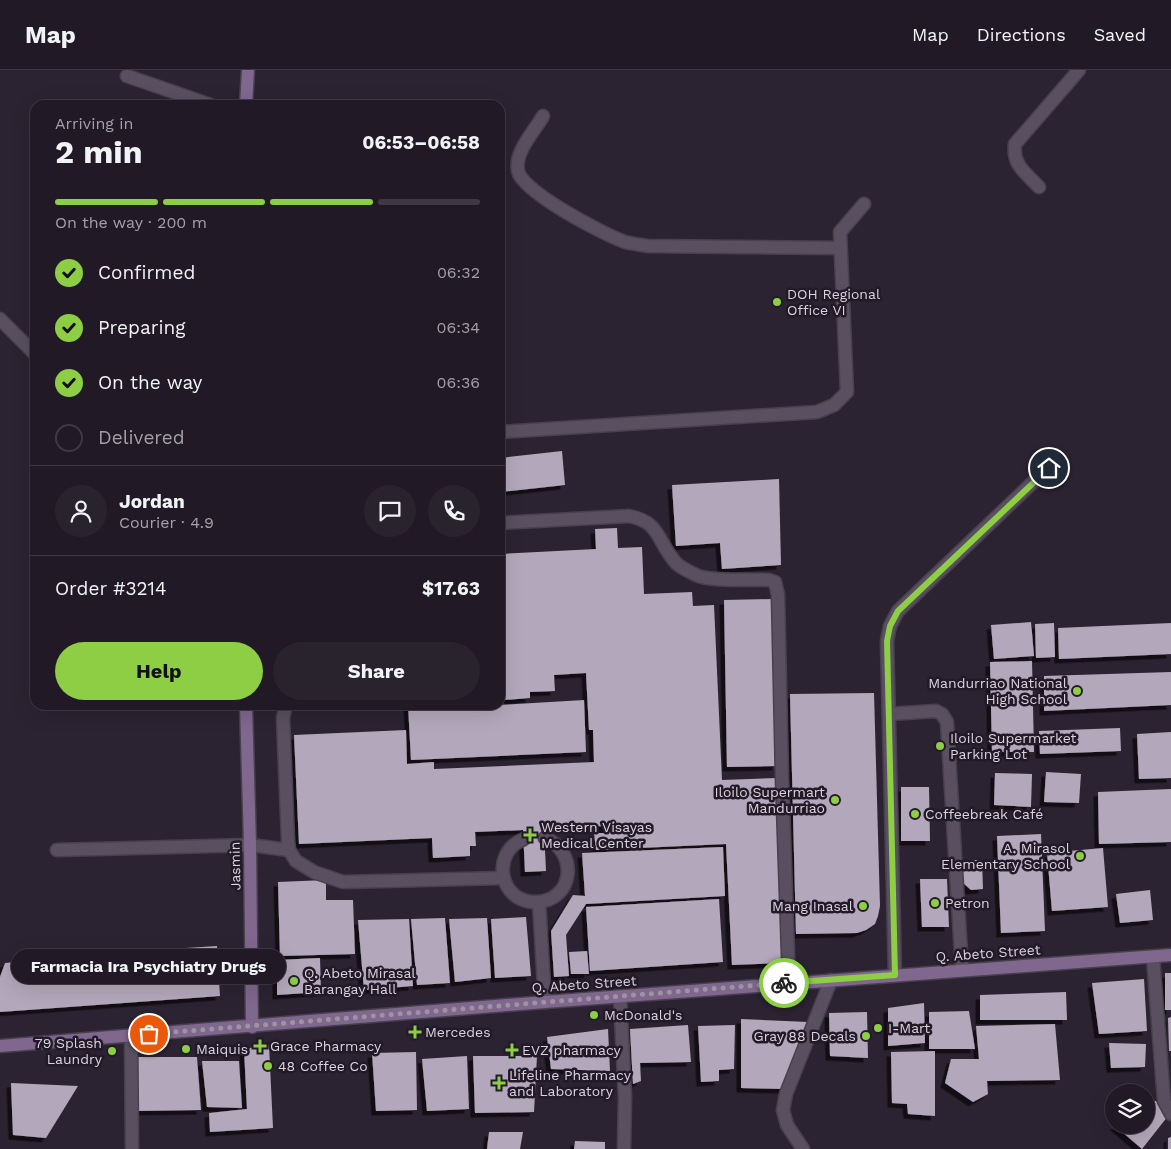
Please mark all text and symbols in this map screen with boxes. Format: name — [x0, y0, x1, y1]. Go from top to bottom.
text: Map — [25, 21, 76, 49]
text: Map — [912, 24, 949, 45]
text: Directions — [977, 24, 1066, 45]
text: Saved — [1094, 24, 1146, 45]
text: Arriving in — [55, 114, 133, 133]
text: 06:53–06:58 — [362, 131, 480, 154]
text: 2 min — [55, 133, 143, 171]
text: On the way · 200 m — [55, 213, 207, 232]
icon: check — [55, 259, 83, 287]
text: Confirmed — [98, 261, 195, 284]
text: 06:32 — [437, 263, 480, 282]
place label: DOH Regional Office VI — [787, 286, 881, 318]
marker: DOH Regional Office VI — [771, 296, 783, 308]
icon: check — [55, 314, 83, 342]
text: Preparing — [98, 316, 185, 339]
text: 06:34 — [436, 318, 480, 337]
icon: check — [55, 369, 83, 397]
text: On the way — [98, 371, 202, 394]
text: 06:36 — [437, 373, 480, 392]
text: Delivered — [98, 426, 185, 449]
pin — [1028, 447, 1070, 489]
icon: home — [1035, 454, 1063, 482]
button: person — [55, 485, 107, 537]
button: chat — [364, 485, 416, 537]
button: phone — [428, 485, 480, 537]
text: Jordan — [119, 490, 185, 513]
text: Courier · 4.9 — [119, 513, 214, 532]
text: Order #3214 — [55, 577, 167, 600]
text: $17.63 — [422, 577, 480, 600]
button: Help — [55, 642, 263, 700]
button: Share — [273, 642, 480, 700]
place label: Mandurriao National High School — [928, 675, 1068, 707]
marker: Mandurriao National High School — [1071, 685, 1083, 697]
place label: Iloilo Supermarket Parking Lot — [950, 730, 1077, 762]
marker: Iloilo Supermarket Parking Lot — [934, 740, 946, 752]
place label: Iloilo Supermart Mandurriao — [715, 784, 825, 816]
marker: Iloilo Supermart Mandurriao — [829, 794, 841, 806]
place label: Coffeebreak Café — [925, 806, 1043, 822]
marker: Coffeebreak Café — [909, 808, 921, 820]
place label: Western Visayas Medical Center — [541, 819, 652, 851]
marker: Western Visayas Medical Center — [523, 828, 537, 842]
place label: A. Mirasol Elementary School — [941, 840, 1071, 872]
street label: Jasmin — [227, 842, 243, 890]
marker: A. Mirasol Elementary School — [1074, 850, 1086, 862]
place label: Petron — [945, 895, 990, 911]
marker: Petron — [929, 897, 941, 909]
place label: Mang Inasal — [772, 898, 854, 914]
marker: Mang Inasal — [857, 900, 869, 912]
street label: Q. Abeto Street — [935, 941, 1041, 965]
callout: Farmacia Ira Psychiatry Drugs — [12, 949, 286, 984]
text: Farmacia Ira Psychiatry Drugs — [31, 957, 266, 976]
courier — [759, 958, 809, 1008]
place label: Q. Abeto Mirasal Barangay Hall — [304, 965, 416, 997]
icon: bike — [770, 969, 798, 997]
street label: Q. Abeto Street — [531, 972, 637, 996]
marker: Q. Abeto Mirasal Barangay Hall — [288, 975, 300, 987]
place label: McDonald's — [604, 1007, 682, 1023]
marker: McDonald's — [588, 1009, 600, 1021]
pin — [128, 1013, 170, 1055]
icon: bag — [135, 1020, 163, 1048]
place label: I-Mart — [888, 1020, 930, 1036]
marker: I-Mart — [872, 1022, 884, 1034]
place label: Mercedes — [425, 1024, 491, 1040]
marker: Mercedes — [409, 1026, 421, 1038]
place label: Gray 88 Decals — [754, 1028, 856, 1044]
marker: Gray 88 Decals — [860, 1030, 872, 1042]
place label: 79 Splash Laundry — [35, 1035, 103, 1067]
place label: Grace Pharmacy — [270, 1038, 382, 1054]
marker: Grace Pharmacy — [254, 1040, 266, 1052]
place label: Maiquis — [196, 1041, 248, 1057]
place label: EVZ pharmacy — [522, 1042, 622, 1058]
marker: Maiquis — [180, 1043, 192, 1055]
marker: EVZ pharmacy — [506, 1044, 518, 1056]
marker: 79 Splash Laundry — [106, 1045, 118, 1057]
place label: 48 Coffee Co — [278, 1058, 368, 1074]
marker: 48 Coffee Co — [262, 1060, 274, 1072]
place label: Lifeline Pharmacy and Laboratory — [509, 1067, 632, 1099]
marker: Lifeline Pharmacy and Laboratory — [493, 1077, 505, 1089]
map controls — [1105, 1084, 1155, 1134]
button: layers — [1105, 1084, 1155, 1134]

